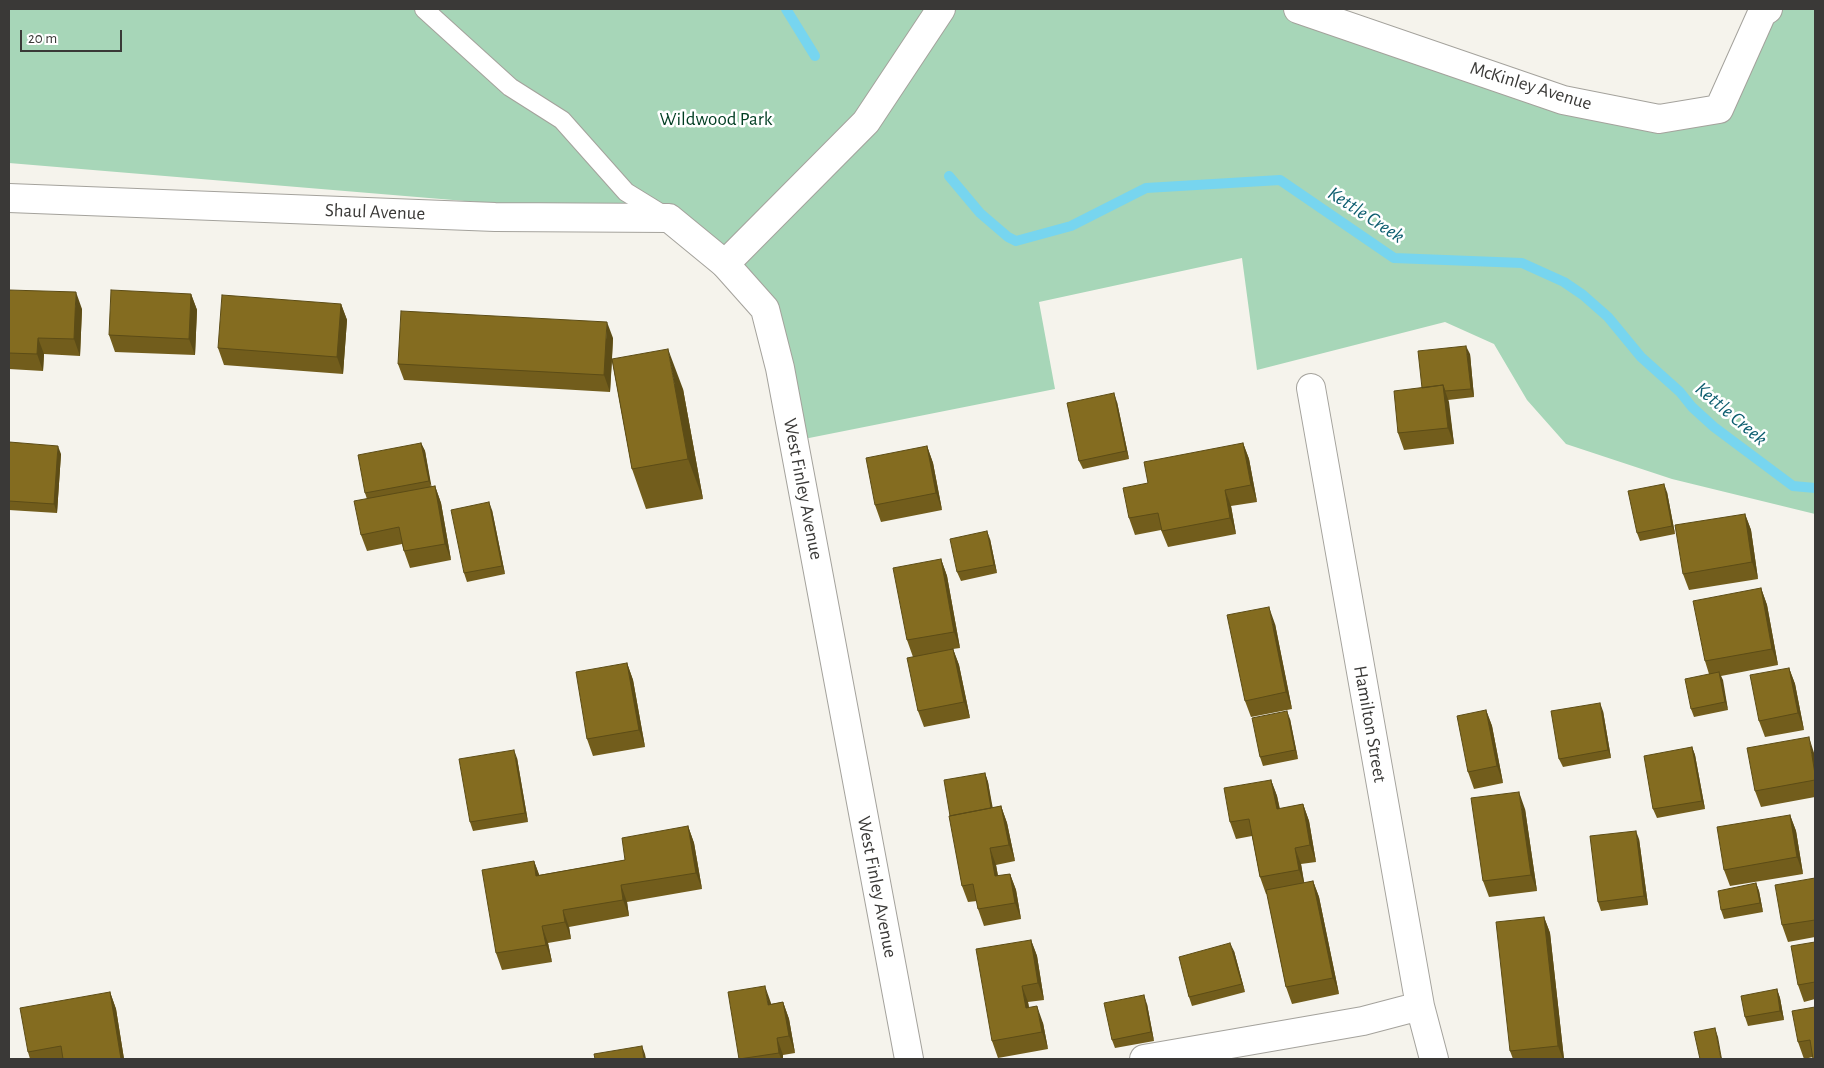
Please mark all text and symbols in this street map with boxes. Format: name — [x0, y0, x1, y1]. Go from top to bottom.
scale bar — [22, 20, 125, 52]
text: 20 m — [28, 31, 57, 46]
street label: McKinley Avenue — [1467, 57, 1595, 115]
park label: Wildwood Park — [659, 108, 773, 130]
water label: Kettle Creek — [1323, 181, 1409, 249]
street label: Shaul Avenue — [324, 199, 426, 225]
water label: Kettle Creek — [1690, 377, 1772, 451]
street label: West Finley Avenue — [778, 416, 828, 562]
street label: Hamilton Street — [1349, 664, 1391, 784]
street label: West Finley Avenue — [852, 814, 902, 960]

